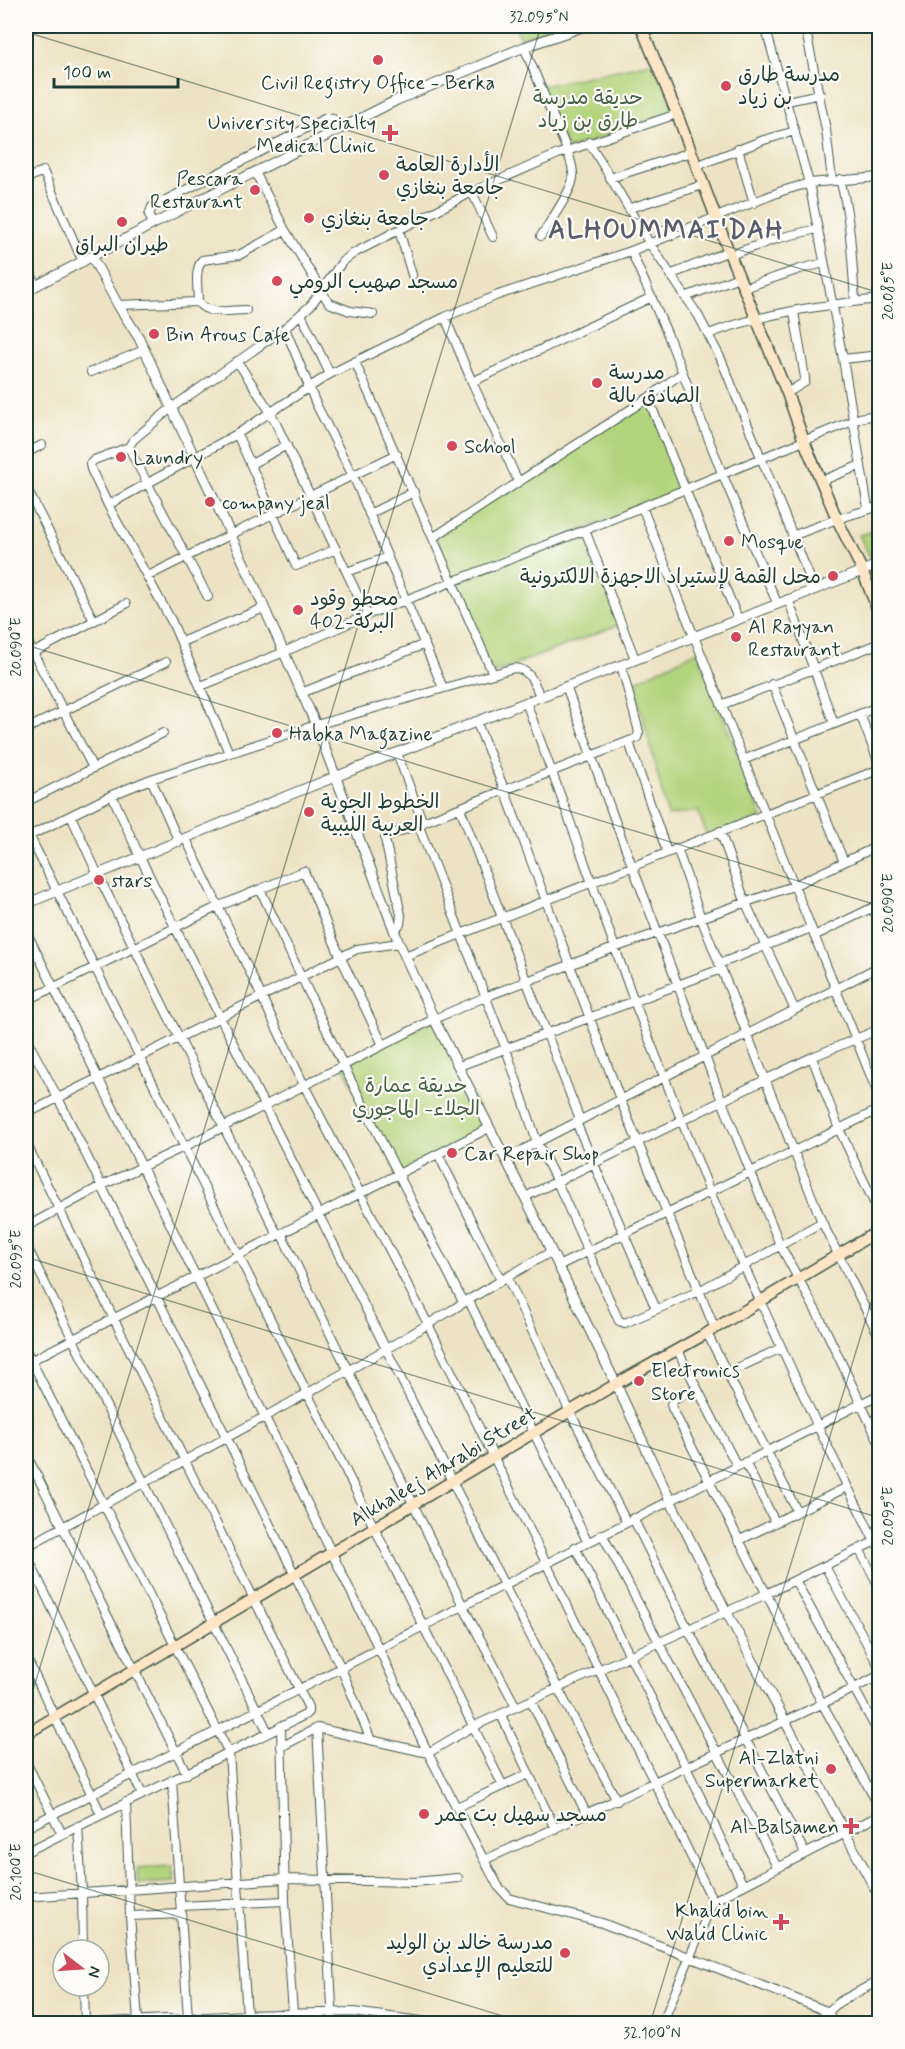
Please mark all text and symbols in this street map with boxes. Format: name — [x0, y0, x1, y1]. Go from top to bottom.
text: 32.095°N — [510, 8, 568, 28]
scale bar — [54, 51, 178, 89]
marker: Civil Registry Office - Berka — [371, 53, 385, 67]
text: 100 m — [63, 61, 111, 85]
place label: مدرسة طارق بن زياد — [738, 62, 840, 112]
place label: Civil Registry Office - Berka — [261, 70, 495, 99]
marker: مدرسة طارق بن زياد — [719, 79, 733, 93]
park label: حديقة مدرسة طارق بن زياد — [533, 85, 643, 135]
place label: University Specialty Medical Clinic — [208, 110, 376, 160]
marker: University Specialty Medical Clinic — [381, 124, 399, 142]
place label: الأدارة العامة جامعة بنغازي — [396, 151, 504, 202]
place label: Pescara Restaurant — [150, 166, 244, 216]
marker: الأدارة العامة جامعة بنغازي — [377, 168, 391, 182]
marker: Pescara Restaurant — [248, 183, 262, 197]
place label: جامعة بنغازي — [321, 206, 429, 233]
marker: جامعة بنغازي — [302, 211, 316, 225]
district label: ALHOUMMAI'DAH — [548, 214, 784, 248]
marker: طيران البراق — [115, 215, 129, 229]
place label: طيران البراق — [75, 232, 169, 259]
text: 20.085°E — [879, 262, 899, 320]
place label: مسجد صهيب الرومي — [289, 269, 458, 299]
marker: مسجد صهيب الرومي — [270, 274, 284, 288]
place label: Bin Arous Cafe — [166, 322, 290, 349]
marker: Bin Arous Cafe — [147, 327, 161, 341]
place label: مدرسة الصادق بالة — [609, 360, 700, 410]
marker: مدرسة الصادق بالة — [590, 376, 604, 390]
place label: School — [464, 434, 516, 461]
marker: School — [445, 439, 459, 453]
place label: Laundry — [133, 445, 203, 472]
marker: Laundry — [114, 450, 128, 464]
place label: company jeal — [222, 490, 330, 517]
marker: company jeal — [203, 495, 217, 509]
place label: Mosque — [741, 529, 804, 556]
marker: Mosque — [722, 534, 736, 548]
place label: محل القمة لإستيراد الاجهزة الالكترونية — [520, 564, 821, 591]
marker: محل القمة لإستيراد الاجهزة الالكترونية — [826, 569, 840, 583]
place label: محطو وقود 402-البركة — [310, 586, 399, 636]
marker: محطو وقود 402-البركة — [291, 603, 305, 617]
place label: Al Rayyan Restaurant — [748, 614, 841, 664]
text: 20.090°E — [7, 617, 27, 677]
marker: Al Rayyan Restaurant — [729, 630, 743, 644]
place label: Habka Magazine — [289, 721, 433, 750]
marker: Habka Magazine — [270, 726, 284, 740]
place label: الخطوط الجوية العربية الليبية — [321, 789, 440, 839]
marker: الخطوط الجوية العربية الليبية — [302, 805, 316, 819]
place label: stars — [111, 868, 152, 895]
marker: stars — [92, 873, 106, 887]
text: 20.090°E — [879, 873, 899, 933]
park label: حديقة عمارة الجلاء- الماجوري — [352, 1073, 480, 1123]
place label: Car Repair Shop — [464, 1141, 599, 1168]
marker: Car Repair Shop — [445, 1146, 459, 1160]
text: 20.095°E — [7, 1229, 27, 1288]
place label: Electronics Store — [651, 1358, 740, 1408]
marker: Electronics Store — [632, 1374, 646, 1388]
street label: Alkhaleej Alarabi Street — [346, 1401, 542, 1534]
text: 20.095°E — [879, 1486, 899, 1545]
place label: Al-Zlatni Supermarket — [705, 1745, 819, 1795]
marker: Al-Zlatni Supermarket — [824, 1762, 838, 1776]
place label: مسجد سهيل بت عمر — [434, 1802, 607, 1829]
marker: مسجد سهيل بت عمر — [417, 1807, 431, 1821]
place label: Al-Balsamen — [730, 1814, 839, 1841]
marker: Al-Balsamen — [844, 1819, 858, 1833]
text: 20.100°E — [7, 1843, 27, 1901]
place label: Khalid bin Walid Clinic — [666, 1898, 768, 1948]
marker: Khalid bin Walid Clinic — [772, 1913, 790, 1931]
place label: مدرسة خالد بن الوليد للتعليم الإعدادي — [386, 1930, 553, 1980]
north arrow — [51, 1938, 111, 1998]
marker: مدرسة خالد بن الوليد للتعليم الإعدادي — [558, 1946, 572, 1960]
text: N — [82, 1964, 106, 1980]
text: 32.100°N — [623, 2024, 681, 2044]

